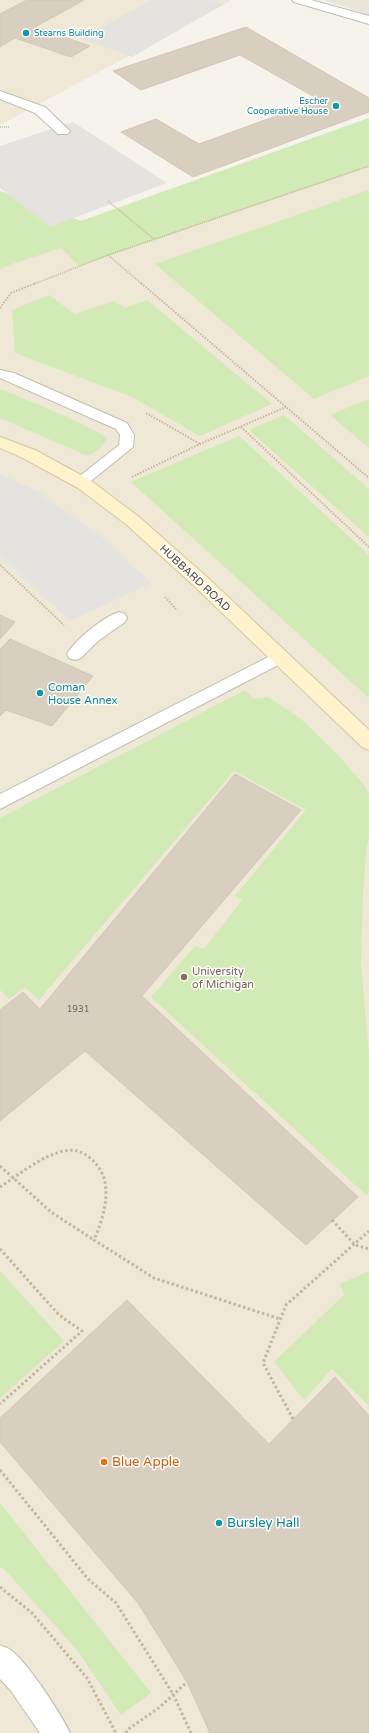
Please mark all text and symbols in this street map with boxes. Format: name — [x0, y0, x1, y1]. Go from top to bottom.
marker: Stearns Building — [21, 28, 31, 38]
place label: Stearns Building — [34, 28, 104, 39]
place label: Escher Cooperative House — [247, 96, 329, 117]
marker: Escher Cooperative House — [331, 101, 341, 111]
street label: HUBBARD ROAD — [157, 542, 233, 614]
place label: Coman House Annex — [48, 681, 118, 707]
marker: Coman House Annex — [35, 688, 45, 698]
place label: University of Michigan — [192, 965, 254, 991]
marker: University of Michigan — [179, 972, 189, 982]
house number: 1931 — [67, 1004, 89, 1015]
place label: Blue Apple — [112, 1454, 179, 1470]
marker: Blue Apple — [99, 1457, 109, 1467]
place label: Bursley Hall — [227, 1515, 300, 1531]
marker: Bursley Hall — [214, 1518, 224, 1528]

